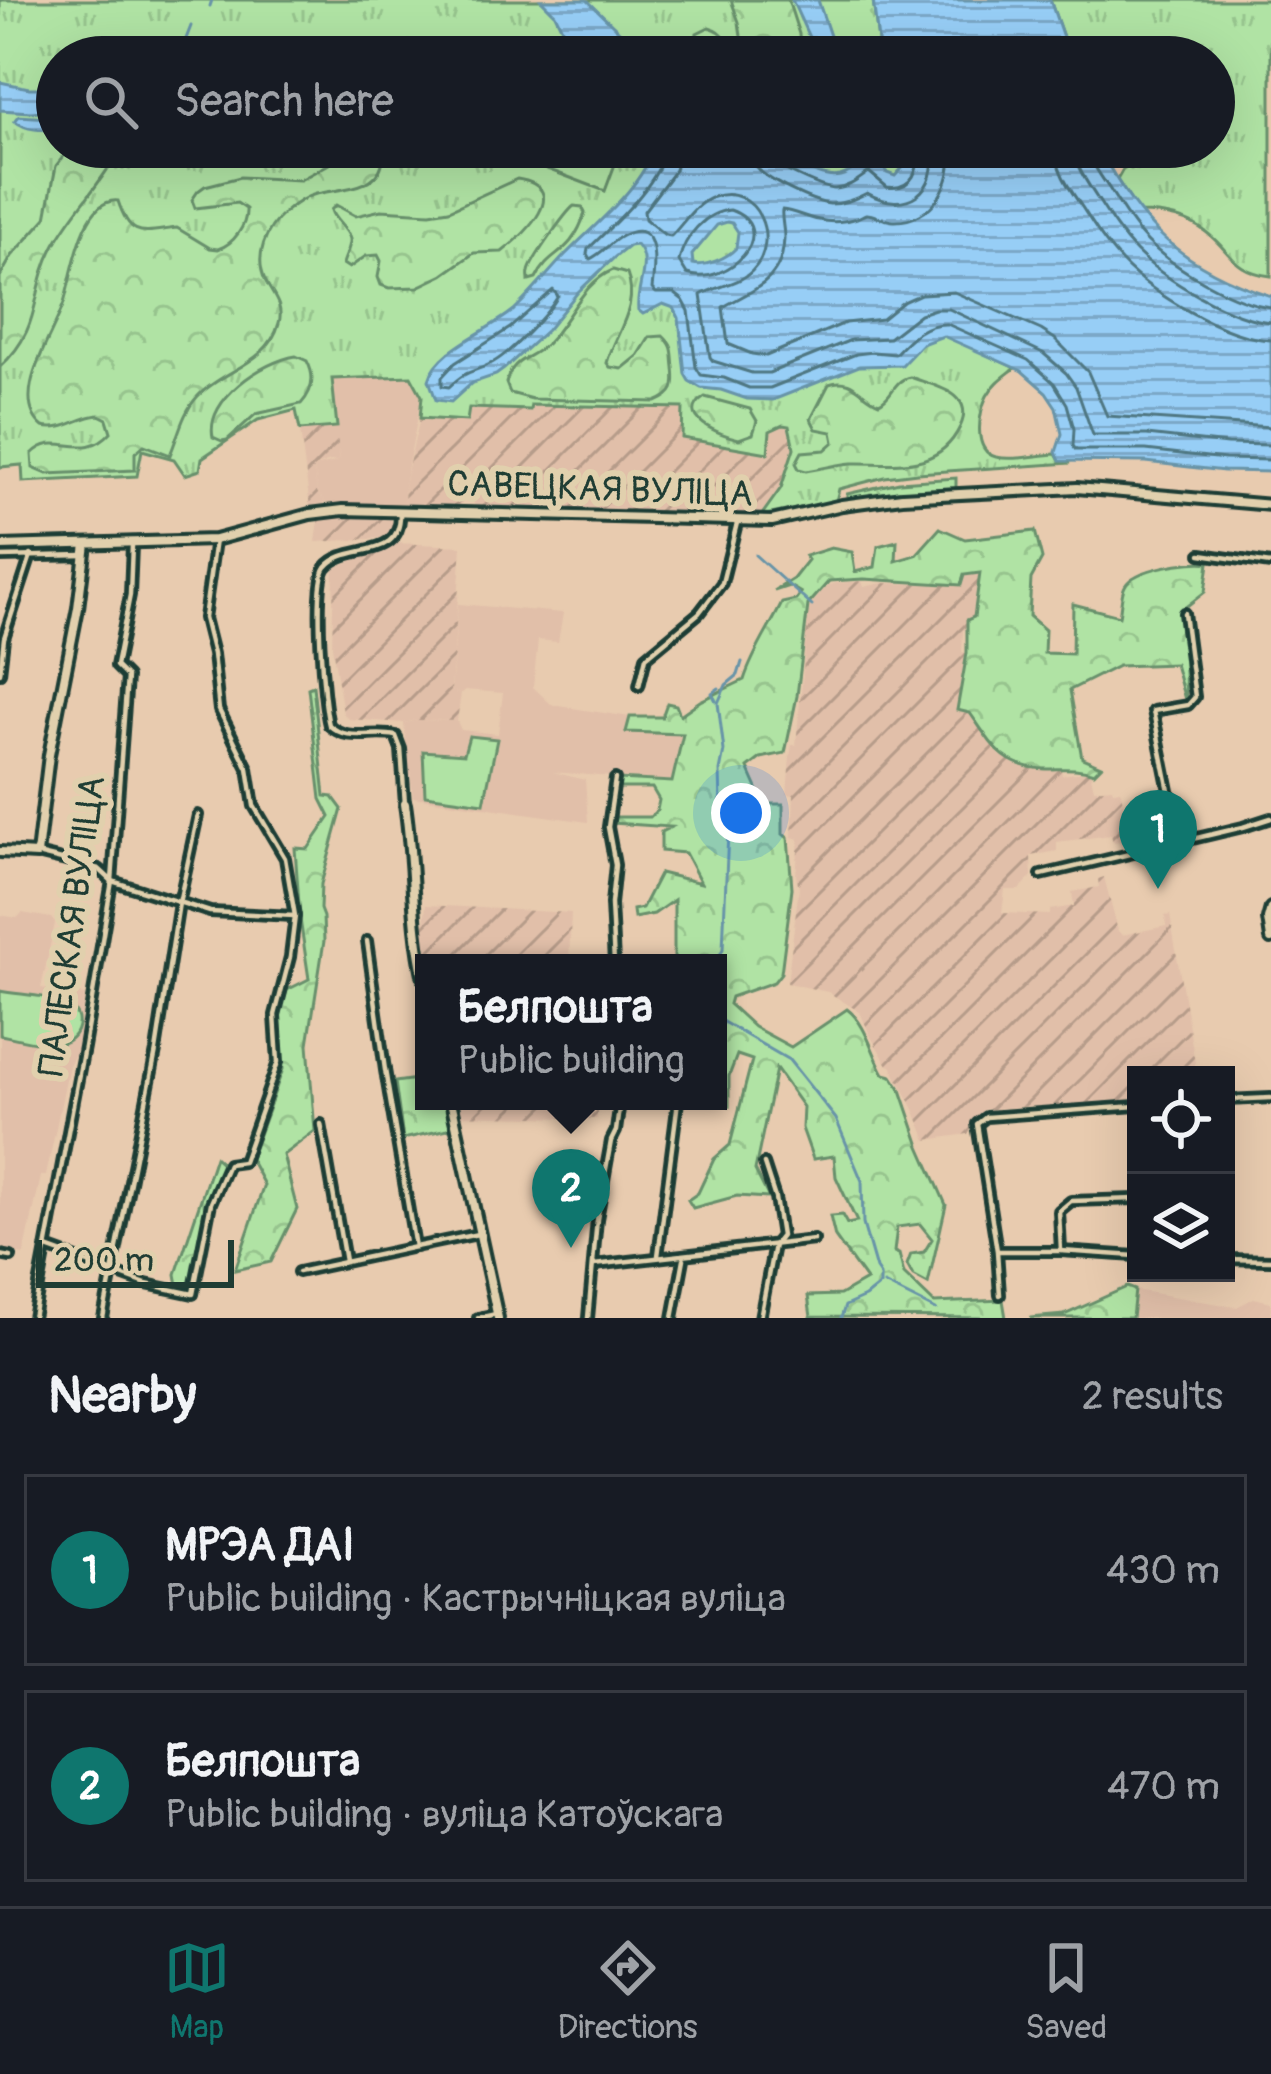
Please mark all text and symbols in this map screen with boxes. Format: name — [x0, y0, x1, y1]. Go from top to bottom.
search box — [36, 36, 1235, 168]
icon: search — [78, 69, 144, 135]
text: Search here — [174, 74, 394, 130]
street label: САВЕЦКАЯ ВУЛІЦА — [447, 461, 753, 517]
street label: ПАЛЕСКАЯ ВУЛІЦА — [29, 773, 115, 1079]
your location — [711, 783, 771, 843]
pin: 1 — [1119, 790, 1197, 889]
popup — [415, 954, 727, 1110]
text: Белпошта — [457, 980, 653, 1036]
text: Public building — [457, 1036, 685, 1085]
map controls — [1127, 1066, 1235, 1282]
button: locate — [1127, 1066, 1235, 1174]
pin: 2 — [532, 1149, 610, 1248]
button: layers — [1127, 1174, 1235, 1282]
scale bar — [36, 1234, 234, 1287]
text: 200 m — [54, 1240, 154, 1281]
text: Nearby — [48, 1364, 196, 1428]
text: 2 results — [1082, 1372, 1223, 1421]
text: МРЭА ДАІ — [165, 1518, 355, 1574]
text: 1 — [82, 1546, 98, 1595]
text: 430 m — [1106, 1546, 1220, 1595]
text: Public building · Кастрычніцкая вуліца — [165, 1574, 786, 1623]
text: Белпошта — [165, 1734, 360, 1790]
text: 2 — [79, 1762, 101, 1811]
text: 470 m — [1107, 1762, 1220, 1811]
text: Public building · вуліца Катоўскага — [165, 1790, 723, 1839]
tab: Map — [164, 1935, 230, 2048]
tab: Directions — [558, 1935, 698, 2048]
tab: Saved — [1025, 1935, 1107, 2048]

